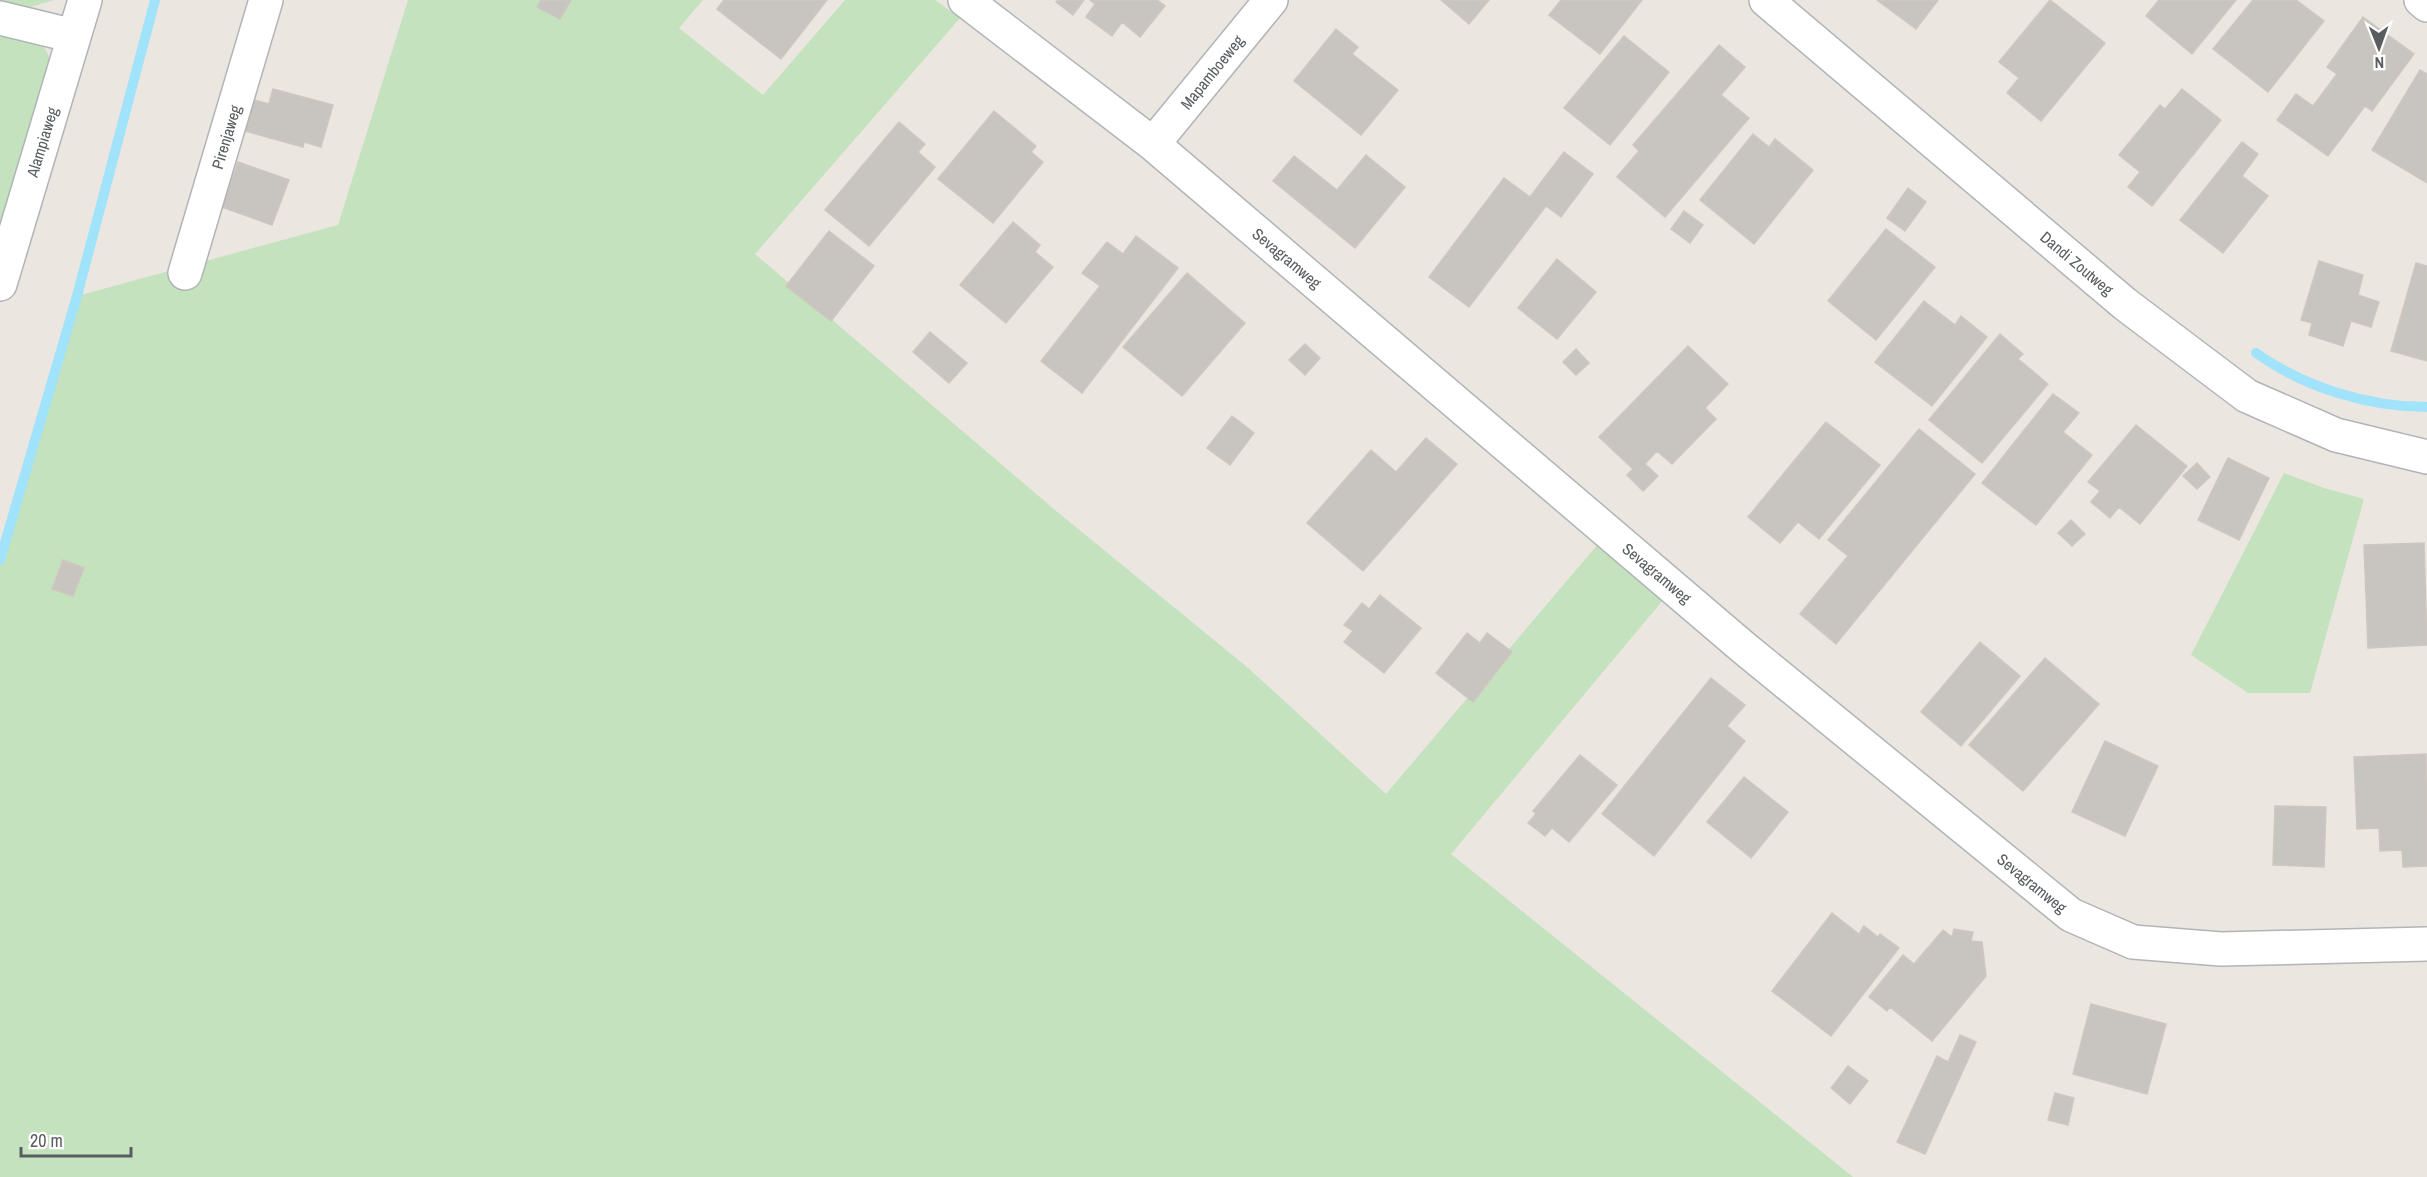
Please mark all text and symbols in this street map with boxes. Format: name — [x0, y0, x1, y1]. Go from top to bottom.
north arrow — [2349, 18, 2409, 78]
street label: Mapamboeweg — [1175, 30, 1249, 114]
text: N — [2374, 52, 2384, 74]
street label: Pirenjaweg — [206, 102, 246, 172]
street label: Alampiaweg — [21, 104, 63, 181]
street label: Sevagramweg — [1248, 223, 1327, 294]
street label: Dandi Zoutweg — [2036, 226, 2119, 300]
street label: Sevagramweg — [1618, 538, 1697, 609]
street label: Sevagramweg — [1992, 848, 2072, 918]
scale bar — [21, 1120, 130, 1158]
text: 20 m — [30, 1128, 63, 1153]

